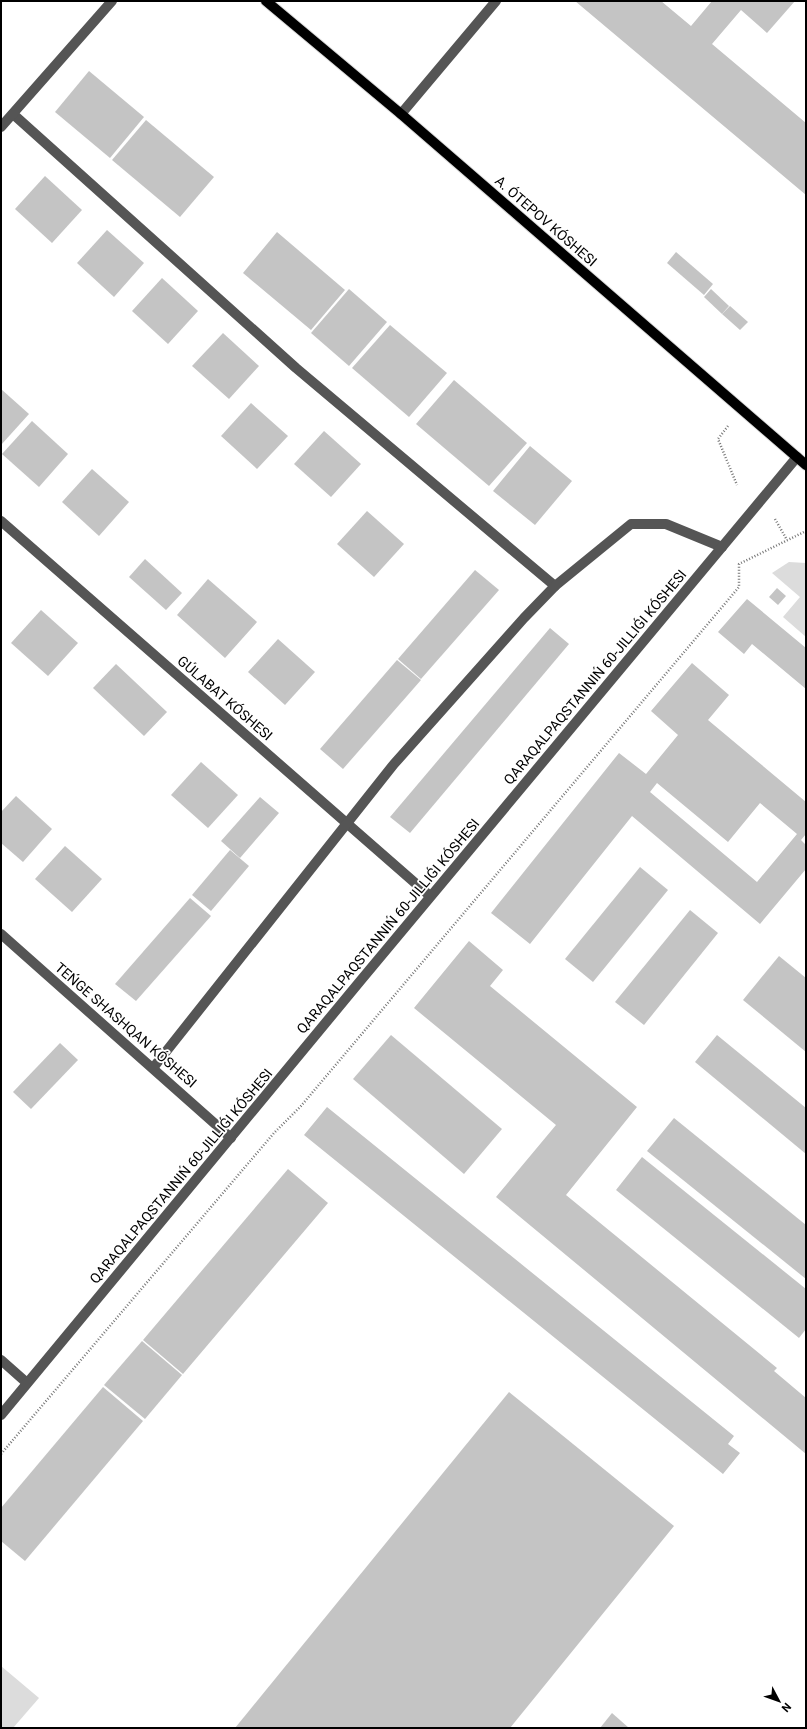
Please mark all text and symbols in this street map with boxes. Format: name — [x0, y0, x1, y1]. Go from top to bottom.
street label: A. ÓTEPOV KÓSHESI — [492, 172, 601, 269]
street label: QARAQALPAQSTANNIŃ 60-JILLIǴI KÓSHESI — [500, 566, 690, 788]
street label: GÚLABAT KÓSHESI — [174, 652, 276, 744]
street label: QARAQALPAQSTANNIŃ 60-JILLIǴI KÓSHESI — [293, 815, 483, 1037]
street label: TEŃGE SHASHQAN KÓSHESI — [52, 959, 201, 1091]
street label: QARAQALPAQSTANNIŃ 60-JILLIǴI KÓSHESI — [86, 1065, 276, 1287]
north arrow — [759, 1681, 799, 1721]
text: N — [779, 1700, 794, 1715]

